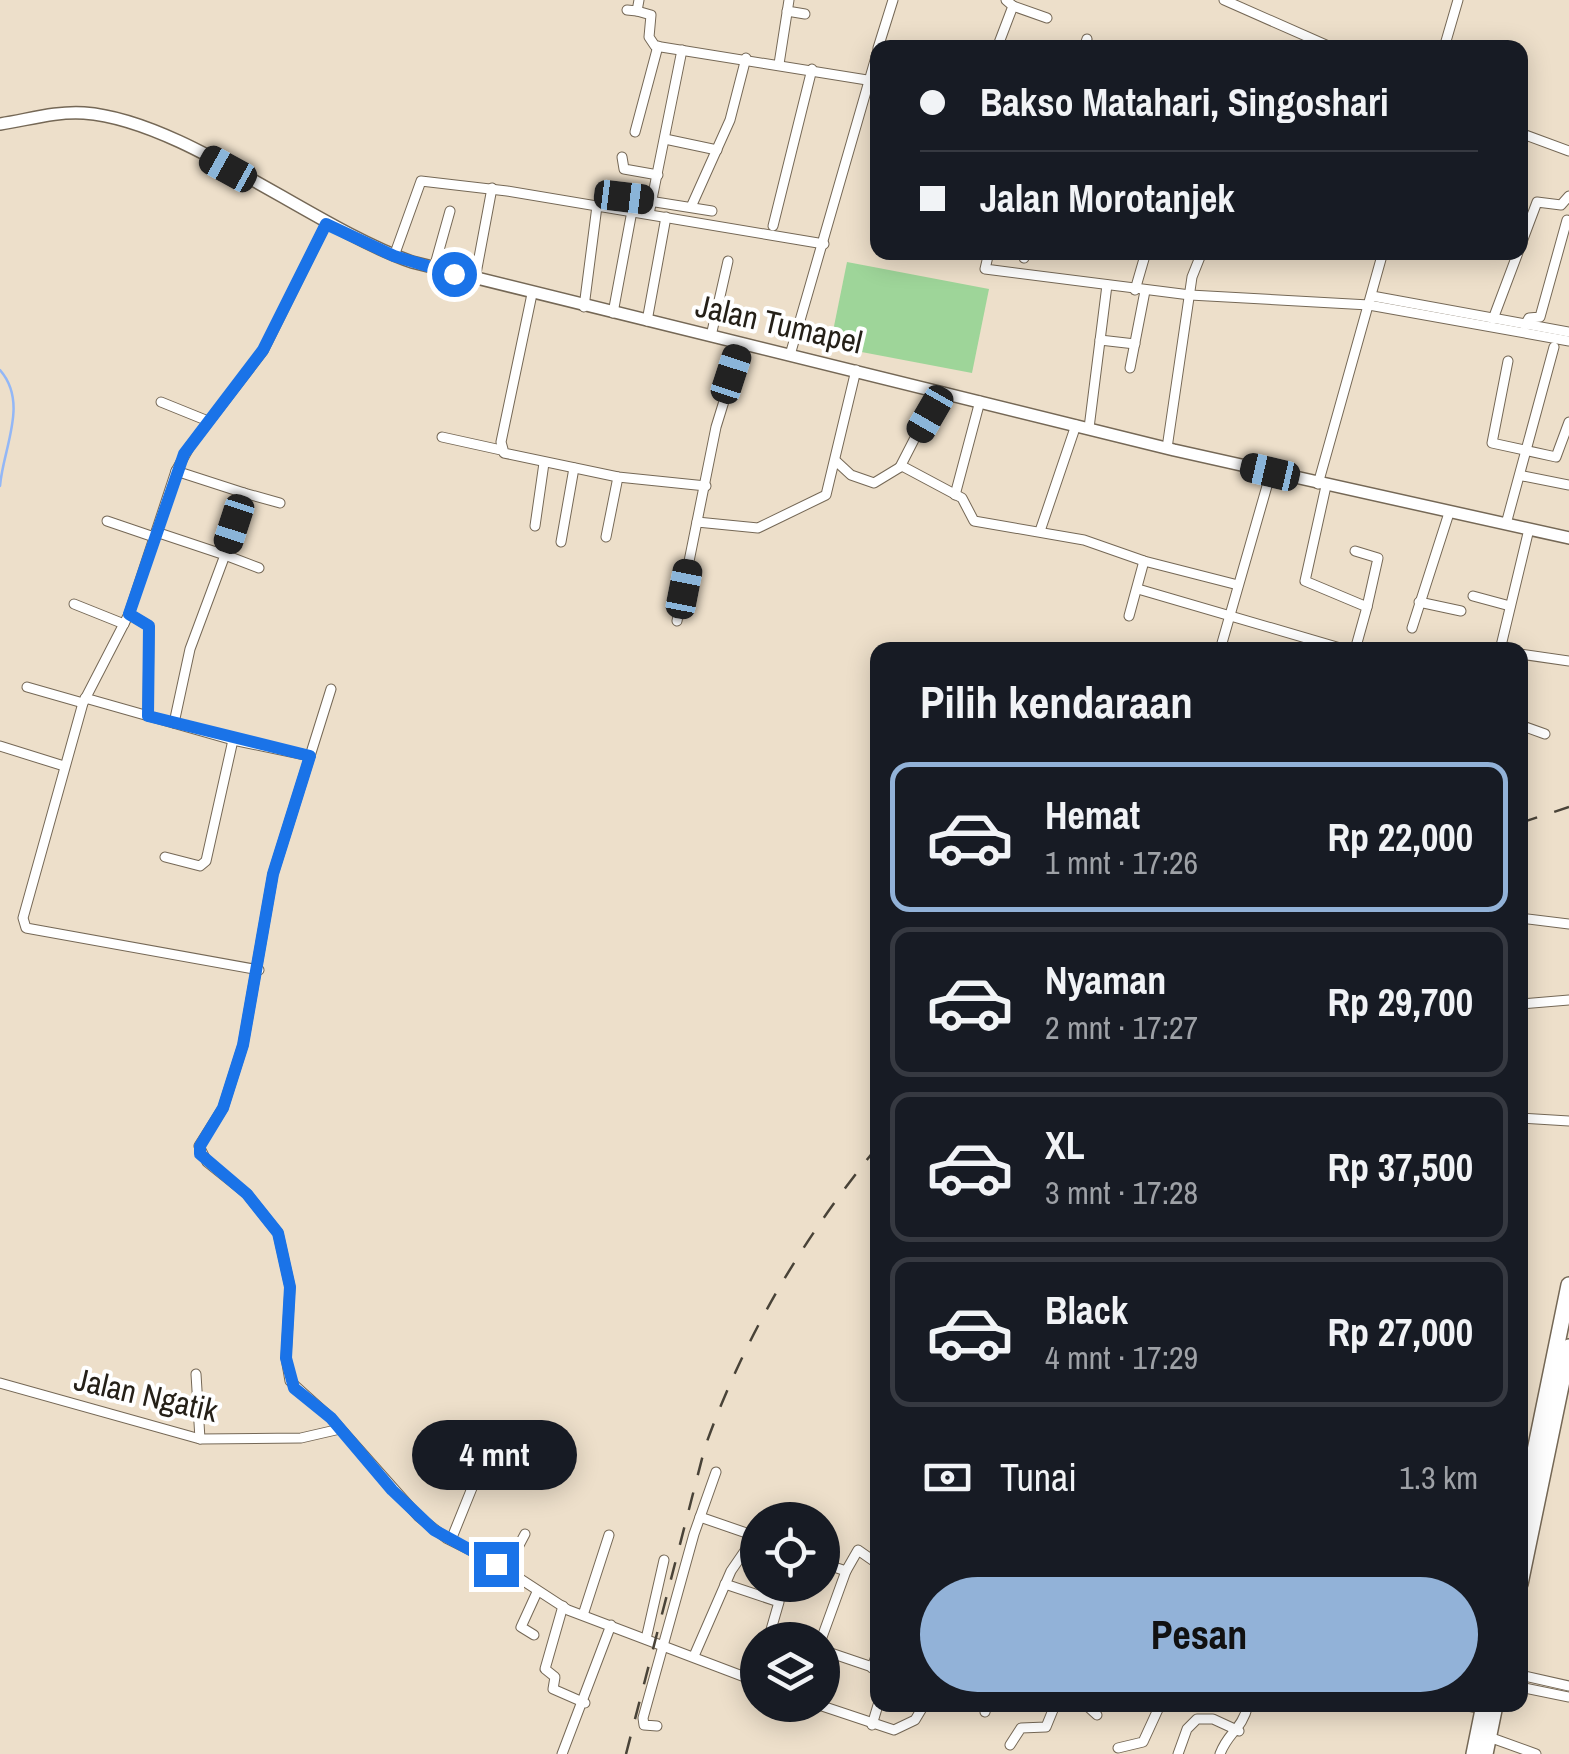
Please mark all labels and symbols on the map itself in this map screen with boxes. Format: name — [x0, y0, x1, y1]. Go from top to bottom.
car — [194, 141, 262, 197]
car — [592, 178, 656, 216]
route start — [432, 252, 477, 297]
street label: Jalan Tumapel — [692, 284, 866, 364]
car — [707, 341, 755, 407]
car — [902, 381, 958, 447]
car — [1237, 451, 1303, 493]
car — [210, 491, 258, 557]
car — [664, 557, 704, 621]
street label: Jalan Ngatik — [70, 1357, 223, 1432]
callout: 4 mnt — [414, 1419, 578, 1489]
route end — [474, 1542, 519, 1587]

